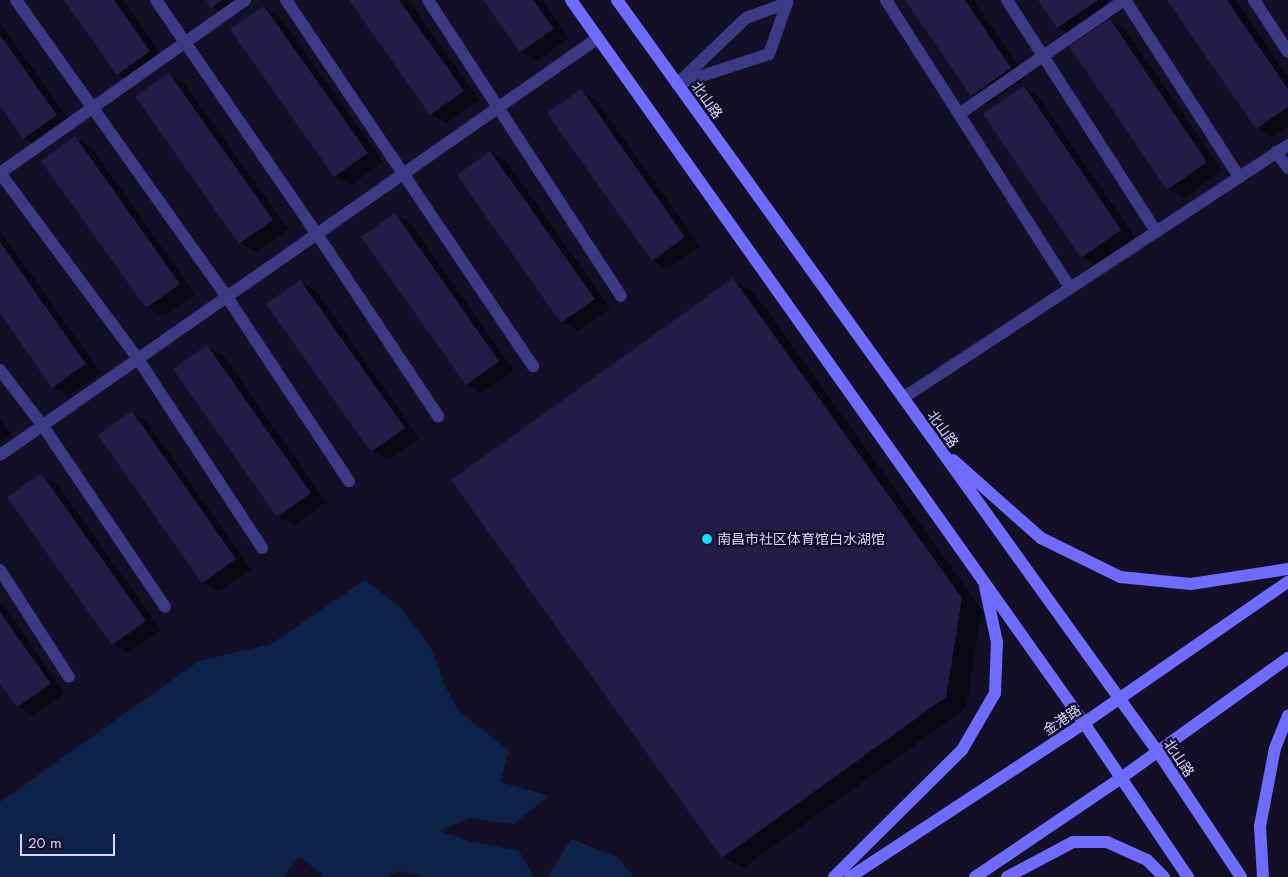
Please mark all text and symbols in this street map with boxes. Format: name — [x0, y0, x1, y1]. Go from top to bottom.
street label: 北山路 — [688, 78, 726, 122]
street label: 北山路 — [924, 407, 962, 451]
place label: 南昌市社区体育馆白水湖馆 — [717, 531, 885, 547]
marker: 南昌市社区体育馆白水湖馆 — [701, 533, 713, 545]
street label: 金港路 — [1040, 701, 1084, 739]
street label: 北山路 — [1160, 736, 1198, 780]
scale bar — [22, 824, 118, 856]
text: 20 m — [28, 832, 62, 854]

